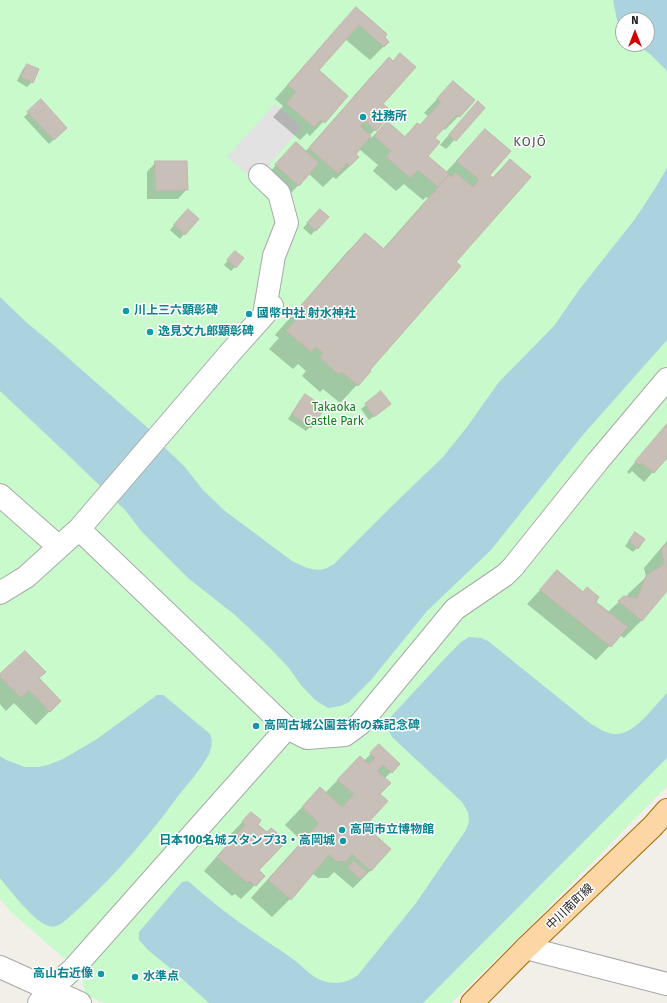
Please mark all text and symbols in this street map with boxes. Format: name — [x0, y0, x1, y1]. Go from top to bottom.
north arrow — [615, 12, 655, 52]
text: N — [631, 14, 639, 27]
place label: 社務所 — [371, 110, 407, 124]
marker: 社務所 — [358, 112, 368, 122]
district label: KOJŌ — [513, 134, 547, 150]
place label: 川上三六顕彰碑 — [134, 304, 218, 318]
marker: 川上三六顕彰碑 — [121, 306, 131, 316]
place label: 國幣中社 射水神社 — [257, 307, 356, 321]
marker: 國幣中社 射水神社 — [244, 309, 254, 319]
place label: 逸見文九郎顕彰碑 — [158, 325, 254, 339]
marker: 逸見文九郎顕彰碑 — [145, 327, 155, 337]
park label: Takaoka Castle Park — [304, 401, 364, 429]
place label: 高岡古城公園芸術の森記念碑 — [264, 719, 420, 733]
marker: 高岡古城公園芸術の森記念碑 — [251, 721, 261, 731]
place label: 高岡市立博物館 — [350, 823, 434, 837]
marker: 高岡市立博物館 — [337, 825, 347, 835]
place label: 日本100名城スタンプ33・高岡城 — [159, 834, 335, 848]
marker: 日本100名城スタンプ33・高岡城 — [338, 836, 348, 846]
street label: 中川南町線 — [543, 881, 597, 933]
place label: 高山右近像 — [33, 967, 93, 981]
marker: 高山右近像 — [96, 969, 106, 979]
place label: 水準点 — [143, 970, 179, 984]
marker: 水準点 — [130, 972, 140, 982]

